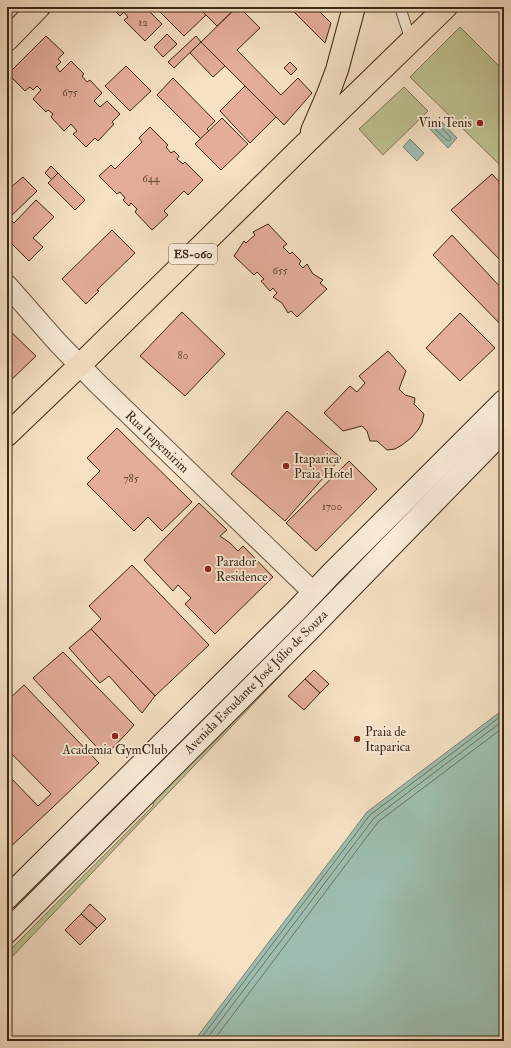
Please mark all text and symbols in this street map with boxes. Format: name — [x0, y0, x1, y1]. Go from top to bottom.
house number: 12 — [138, 16, 148, 29]
house number: 675 — [62, 86, 78, 99]
place label: Vini Tenis — [418, 115, 473, 131]
marker: Vini Tenis — [475, 118, 485, 128]
house number: 644 — [142, 172, 161, 185]
road number: ES-060 — [169, 244, 217, 264]
house number: 655 — [272, 264, 288, 277]
house number: 80 — [178, 349, 189, 362]
street label: Rua Itapemirim — [121, 408, 192, 477]
place label: Itaparica Praia Hotel — [294, 451, 354, 482]
marker: Itaparica Praia Hotel — [281, 461, 291, 471]
house number: 785 — [123, 472, 139, 485]
house number: 1700 — [322, 500, 342, 513]
place label: Parador Residence — [216, 554, 268, 585]
marker: Parador Residence — [203, 564, 213, 574]
street label: Avenida Estudante José Júlio de Souza — [180, 606, 332, 758]
place label: Praia de Itaparica — [365, 724, 411, 756]
marker: Academia GymClub — [110, 731, 120, 741]
marker: Praia de Itaparica — [352, 734, 362, 744]
place label: Academia GymClub — [62, 742, 167, 759]

